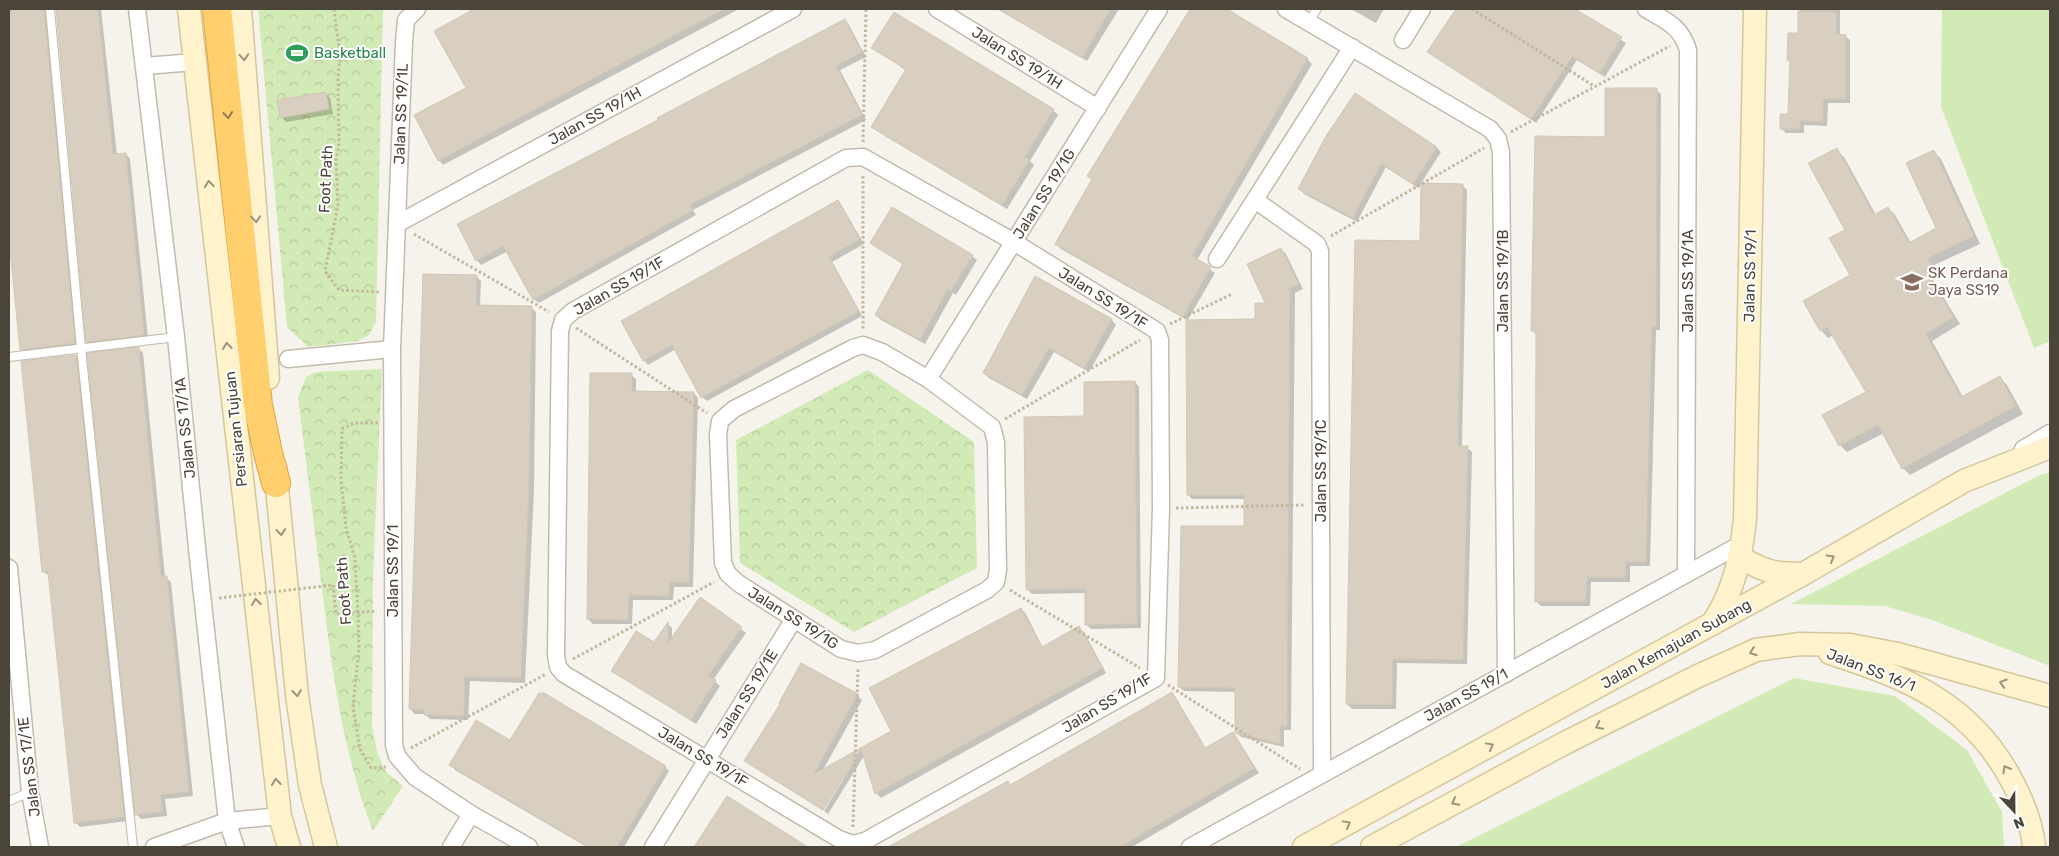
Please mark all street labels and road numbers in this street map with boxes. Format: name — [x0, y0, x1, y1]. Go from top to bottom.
street label: Jalan SS 19/1H — [968, 23, 1066, 93]
street label: Jalan SS 19/1L — [390, 63, 412, 165]
street label: Jalan SS 19/1H — [545, 83, 645, 149]
street label: Foot Path — [315, 145, 337, 213]
street label: Jalan SS 19/1G — [1009, 146, 1079, 242]
street label: Jalan SS 19/1 — [1740, 229, 1760, 323]
street label: Jalan SS 19/1B — [1494, 230, 1512, 332]
street label: Jalan SS 19/1A — [1679, 230, 1697, 332]
street label: Jalan SS 19/1F — [570, 253, 668, 319]
street label: Jalan SS 19/1F — [1055, 263, 1151, 333]
street label: Persiaran Tujuan — [221, 370, 251, 488]
street label: Jalan SS 17/1A — [171, 377, 199, 479]
street label: Jalan SS 19/1C — [1312, 420, 1330, 522]
street label: Jalan SS 19/1 — [384, 525, 402, 617]
street label: Foot Path — [333, 556, 355, 626]
street label: Jalan SS 19/1G — [745, 583, 841, 653]
street label: Jalan Kemajuan Subang — [1598, 595, 1754, 693]
street label: Jalan SS 16/1 — [1824, 645, 1918, 695]
street label: Jalan SS 19/1E — [712, 646, 782, 742]
street label: Jalan SS 19/1 — [1421, 665, 1511, 725]
street label: Jalan SS 19/1F — [1059, 669, 1155, 737]
street label: Jalan SS 17/1E — [14, 716, 44, 818]
street label: Jalan SS 19/1F — [655, 723, 751, 791]

